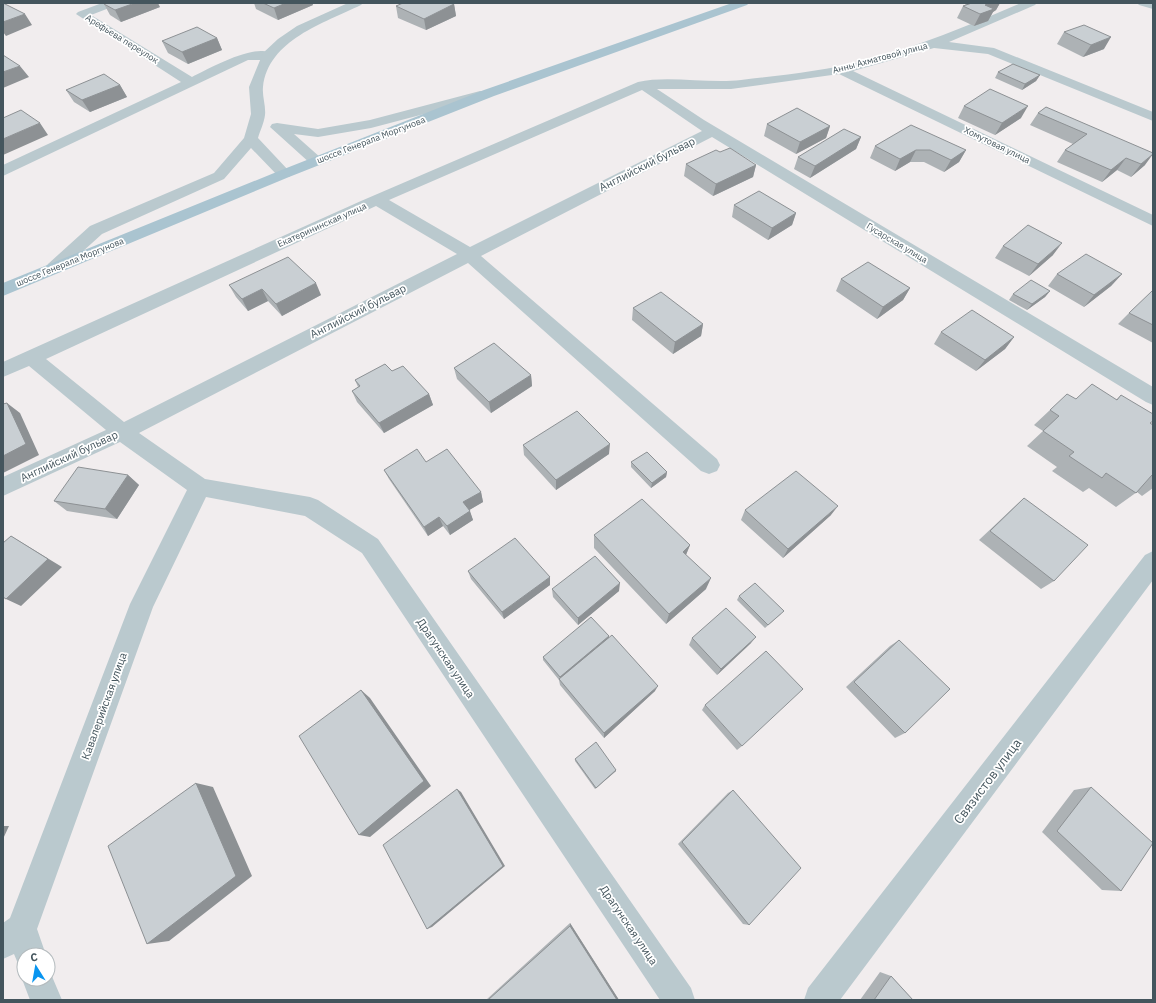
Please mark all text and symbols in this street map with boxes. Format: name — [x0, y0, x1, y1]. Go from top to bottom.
street label: Арефьева переулок — [84, 12, 161, 65]
street label: Анны Ахматовой улица — [831, 39, 929, 75]
street label: шоссе Генерала Моргунова — [315, 114, 427, 165]
street label: Хомутовая улица — [962, 124, 1032, 165]
street label: Английский бульвар — [597, 134, 697, 194]
street label: Екатерининская улица — [276, 200, 368, 249]
street label: Гусарская улица — [865, 220, 930, 265]
street label: шоссе Генерала Моргунова — [14, 235, 125, 288]
street label: Английский бульвар — [308, 281, 408, 341]
street label: Английский бульвар — [18, 427, 120, 485]
street label: Драгунская улица — [414, 615, 478, 701]
street label: Кавалерийская улица — [78, 650, 130, 762]
street label: Связистов улица — [950, 735, 1025, 827]
street label: Драгунская улица — [597, 882, 661, 968]
north arrow — [16, 947, 56, 987]
text: С — [29, 950, 39, 965]

